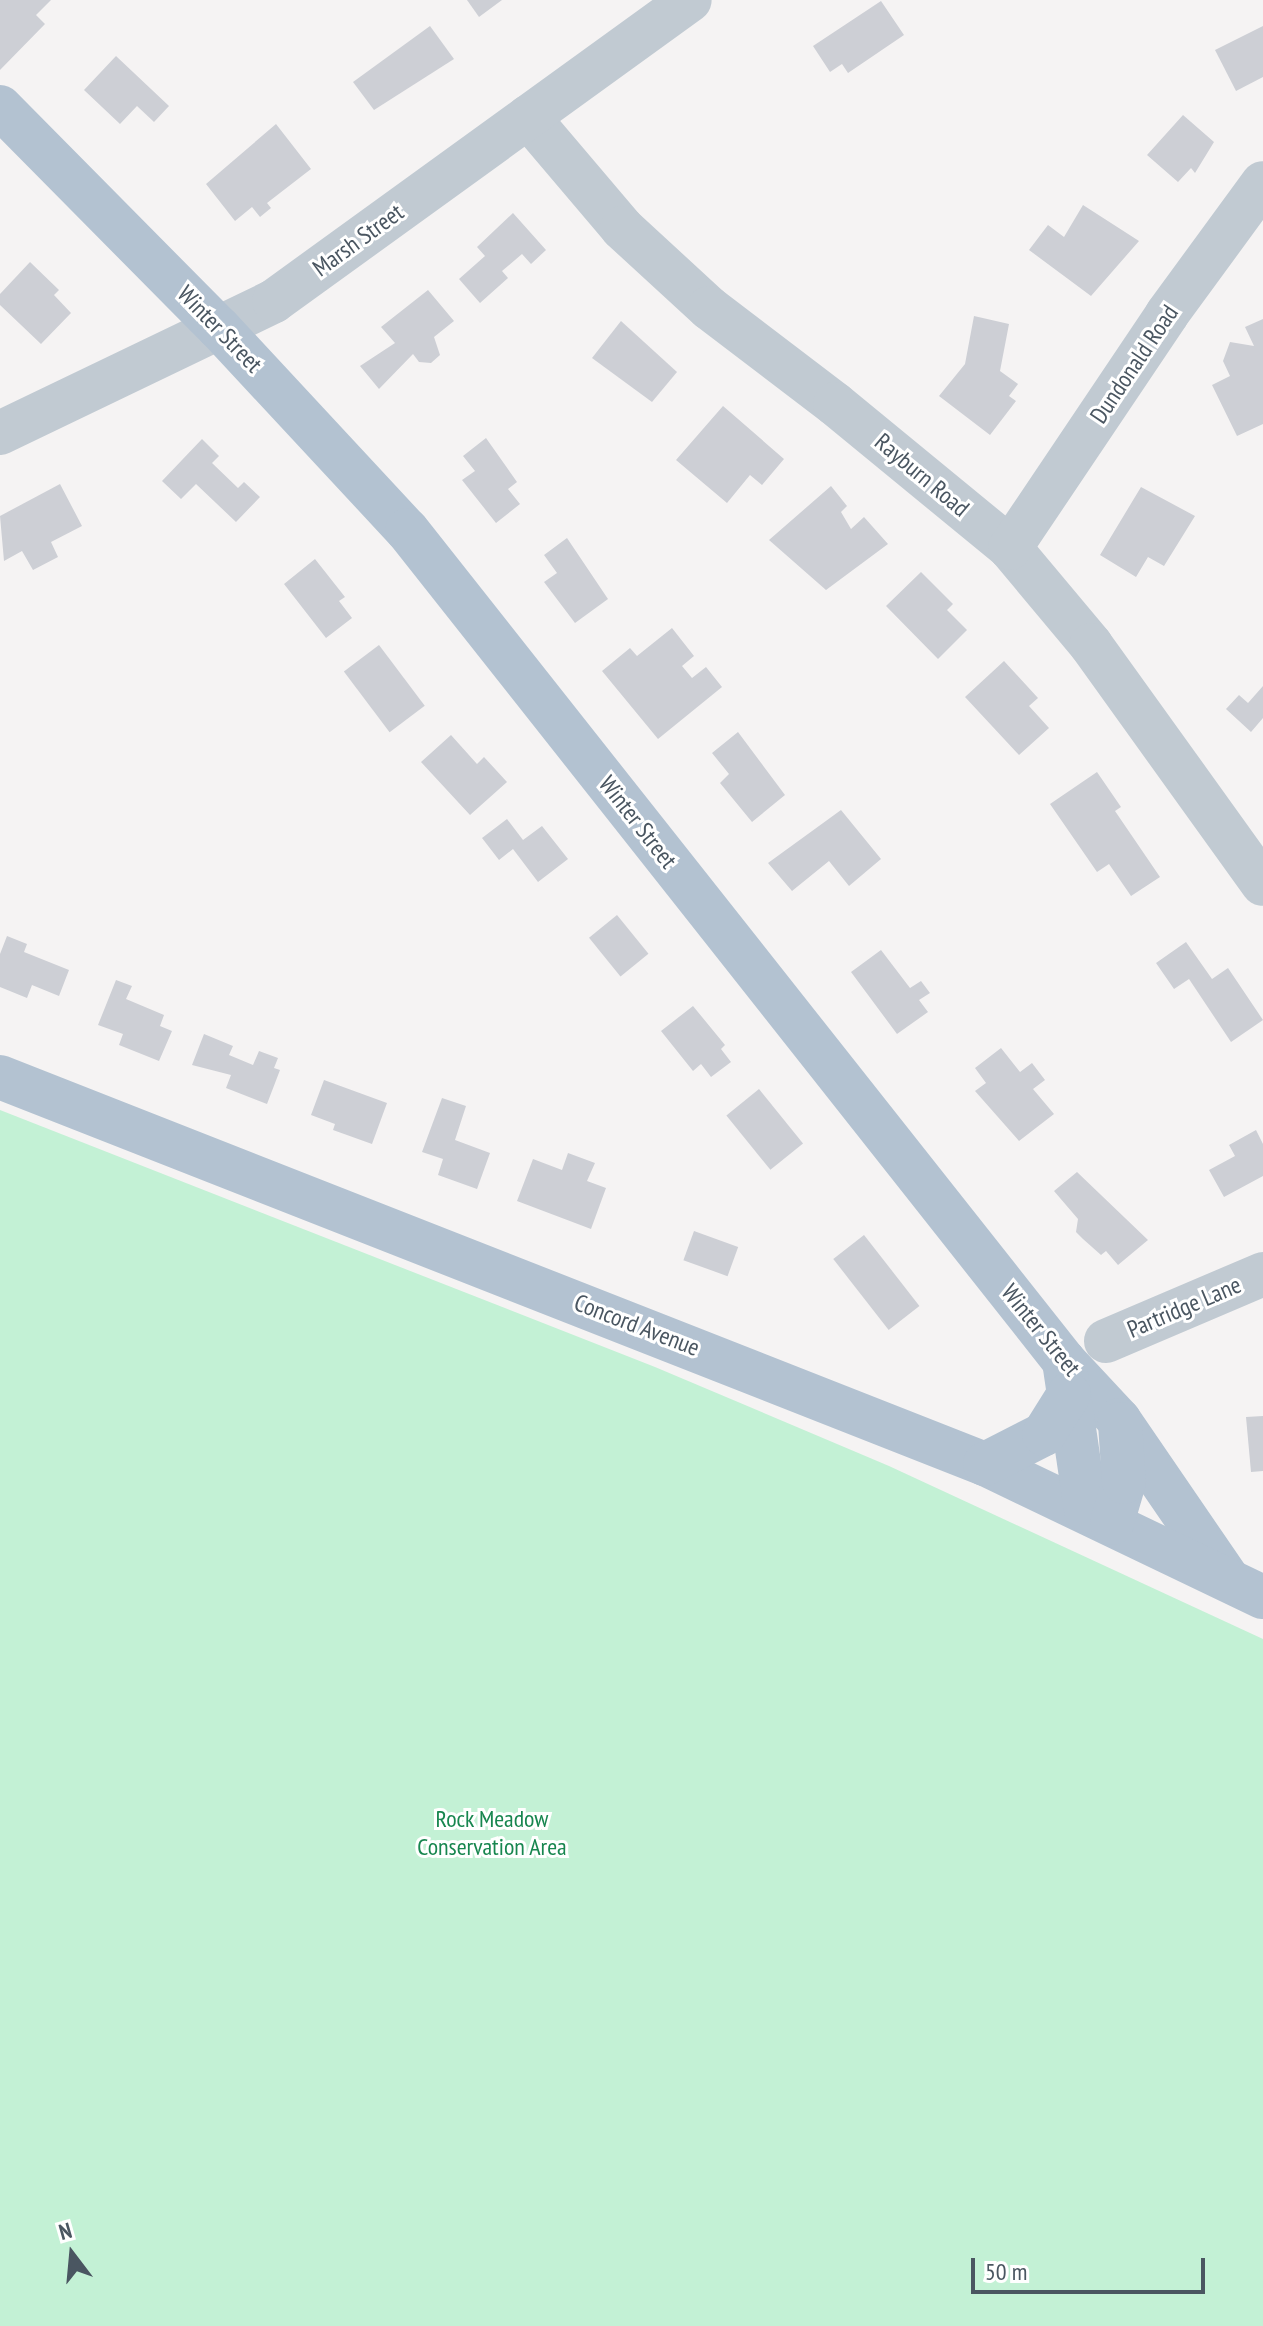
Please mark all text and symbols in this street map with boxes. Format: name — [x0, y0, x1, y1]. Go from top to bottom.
street label: Marsh Street — [307, 198, 409, 282]
street label: Winter Street — [172, 280, 268, 378]
street label: Dundonald Road — [1084, 299, 1184, 429]
street label: Rayburn Road — [869, 427, 975, 523]
street label: Winter Street — [593, 770, 683, 874]
street label: Partridge Lane — [1123, 1270, 1245, 1344]
street label: Winter Street — [995, 1278, 1087, 1382]
street label: Concord Avenue — [570, 1288, 704, 1362]
park label: Rock Meadow Conservation Area — [417, 1805, 567, 1861]
north arrow — [32, 2214, 112, 2294]
text: N — [56, 2216, 75, 2246]
scale bar — [975, 2242, 1209, 2292]
text: 50 m — [985, 2256, 1027, 2287]

